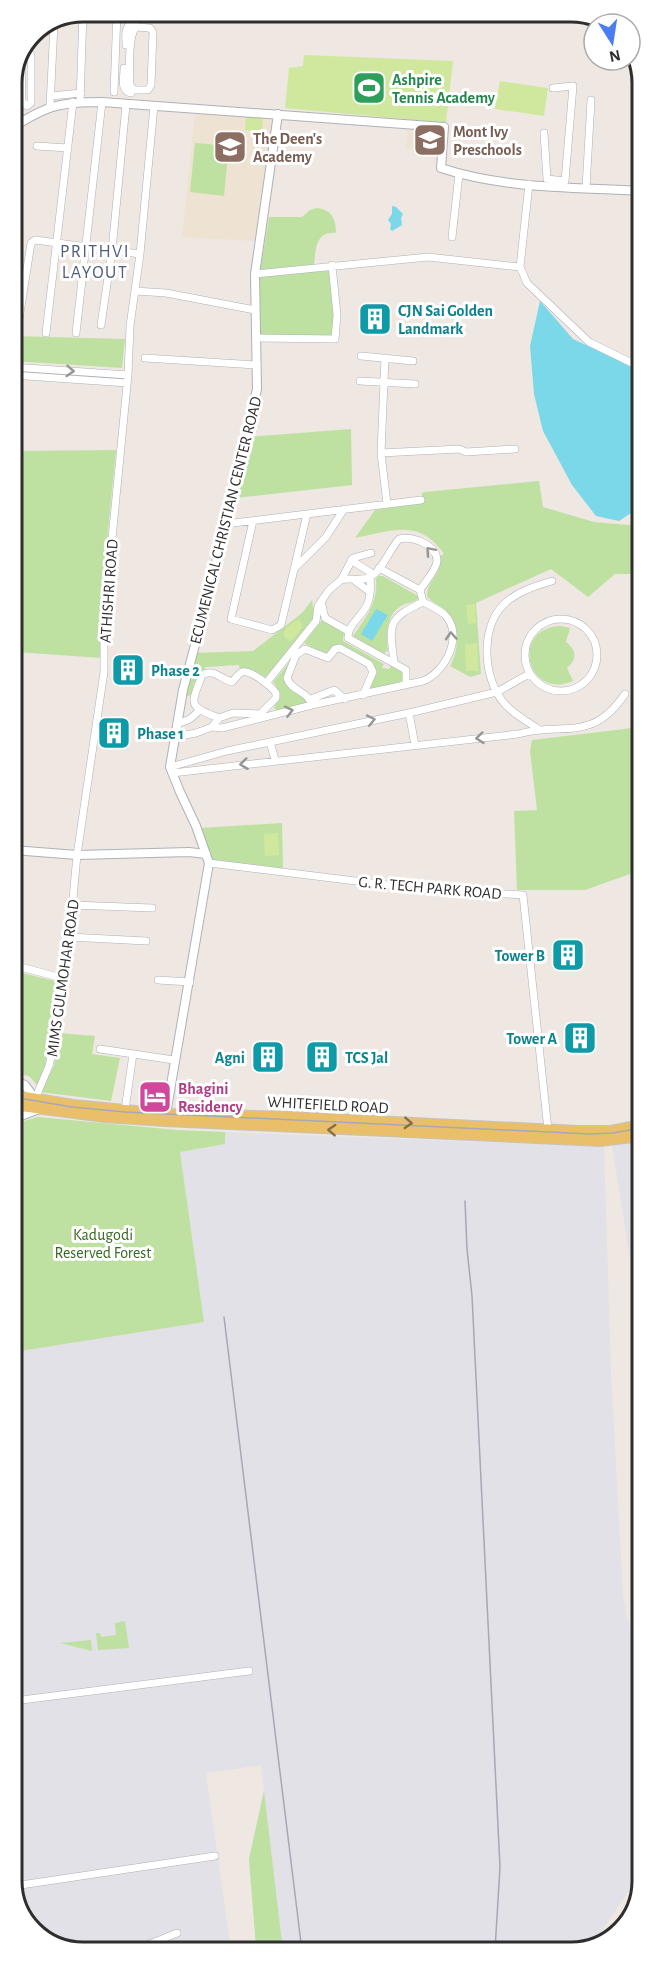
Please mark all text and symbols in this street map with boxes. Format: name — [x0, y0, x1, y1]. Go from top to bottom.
north arrow — [582, 12, 642, 72]
text: N — [608, 47, 622, 65]
sports icon: Ashpire Tennis Academy — [351, 70, 387, 106]
place label: Ashpire Tennis Academy — [392, 72, 496, 107]
school or university icon: Mont Ivy Preschools — [412, 122, 448, 158]
place label: Mont Ivy Preschools — [453, 124, 522, 158]
school or university icon: The Deen's Academy — [212, 129, 248, 165]
place label: The Deen's Academy — [253, 131, 322, 166]
district label: PRITHVI LAYOUT — [60, 243, 130, 282]
building icon: CJN Sai Golden Landmark — [357, 301, 393, 337]
place label: CJN Sai Golden Landmark — [398, 303, 493, 337]
one-way arrow — [66, 364, 75, 377]
street label: ECUMENICAL CHRISTIAN CENTER ROAD — [187, 395, 265, 646]
street label: ATHISHRI ROAD — [97, 539, 121, 643]
one-way arrow — [426, 546, 437, 557]
one-way arrow — [445, 631, 458, 641]
building icon: Phase 2 — [110, 652, 146, 688]
place label: Phase 2 — [151, 663, 200, 679]
one-way arrow — [284, 705, 294, 718]
building icon: Phase 1 — [96, 715, 132, 751]
one-way arrow — [365, 715, 375, 728]
place label: Phase 1 — [137, 726, 184, 742]
one-way arrow — [475, 731, 484, 744]
one-way arrow — [240, 757, 249, 770]
street label: G. R. TECH PARK ROAD — [358, 874, 502, 902]
street label: MIMS GULMOHAR ROAD — [44, 898, 82, 1058]
building icon: Tower B — [550, 937, 586, 973]
place label: Tower B — [494, 948, 545, 964]
building icon: Tower A — [562, 1020, 598, 1056]
place label: Tower A — [506, 1031, 557, 1047]
building icon: Agni — [250, 1039, 286, 1075]
building icon: TCS Jal — [304, 1039, 340, 1075]
place label: Agni — [215, 1050, 245, 1066]
place label: TCS Jal — [345, 1050, 388, 1066]
hotel icon: Bhagini Residency — [137, 1079, 173, 1115]
place label: Bhagini Residency — [178, 1081, 243, 1116]
street label: WHITEFIELD ROAD — [267, 1094, 389, 1116]
one-way arrow — [403, 1116, 412, 1129]
one-way arrow — [328, 1123, 337, 1136]
park label: Kadugodi Reserved Forest — [55, 1227, 151, 1261]

